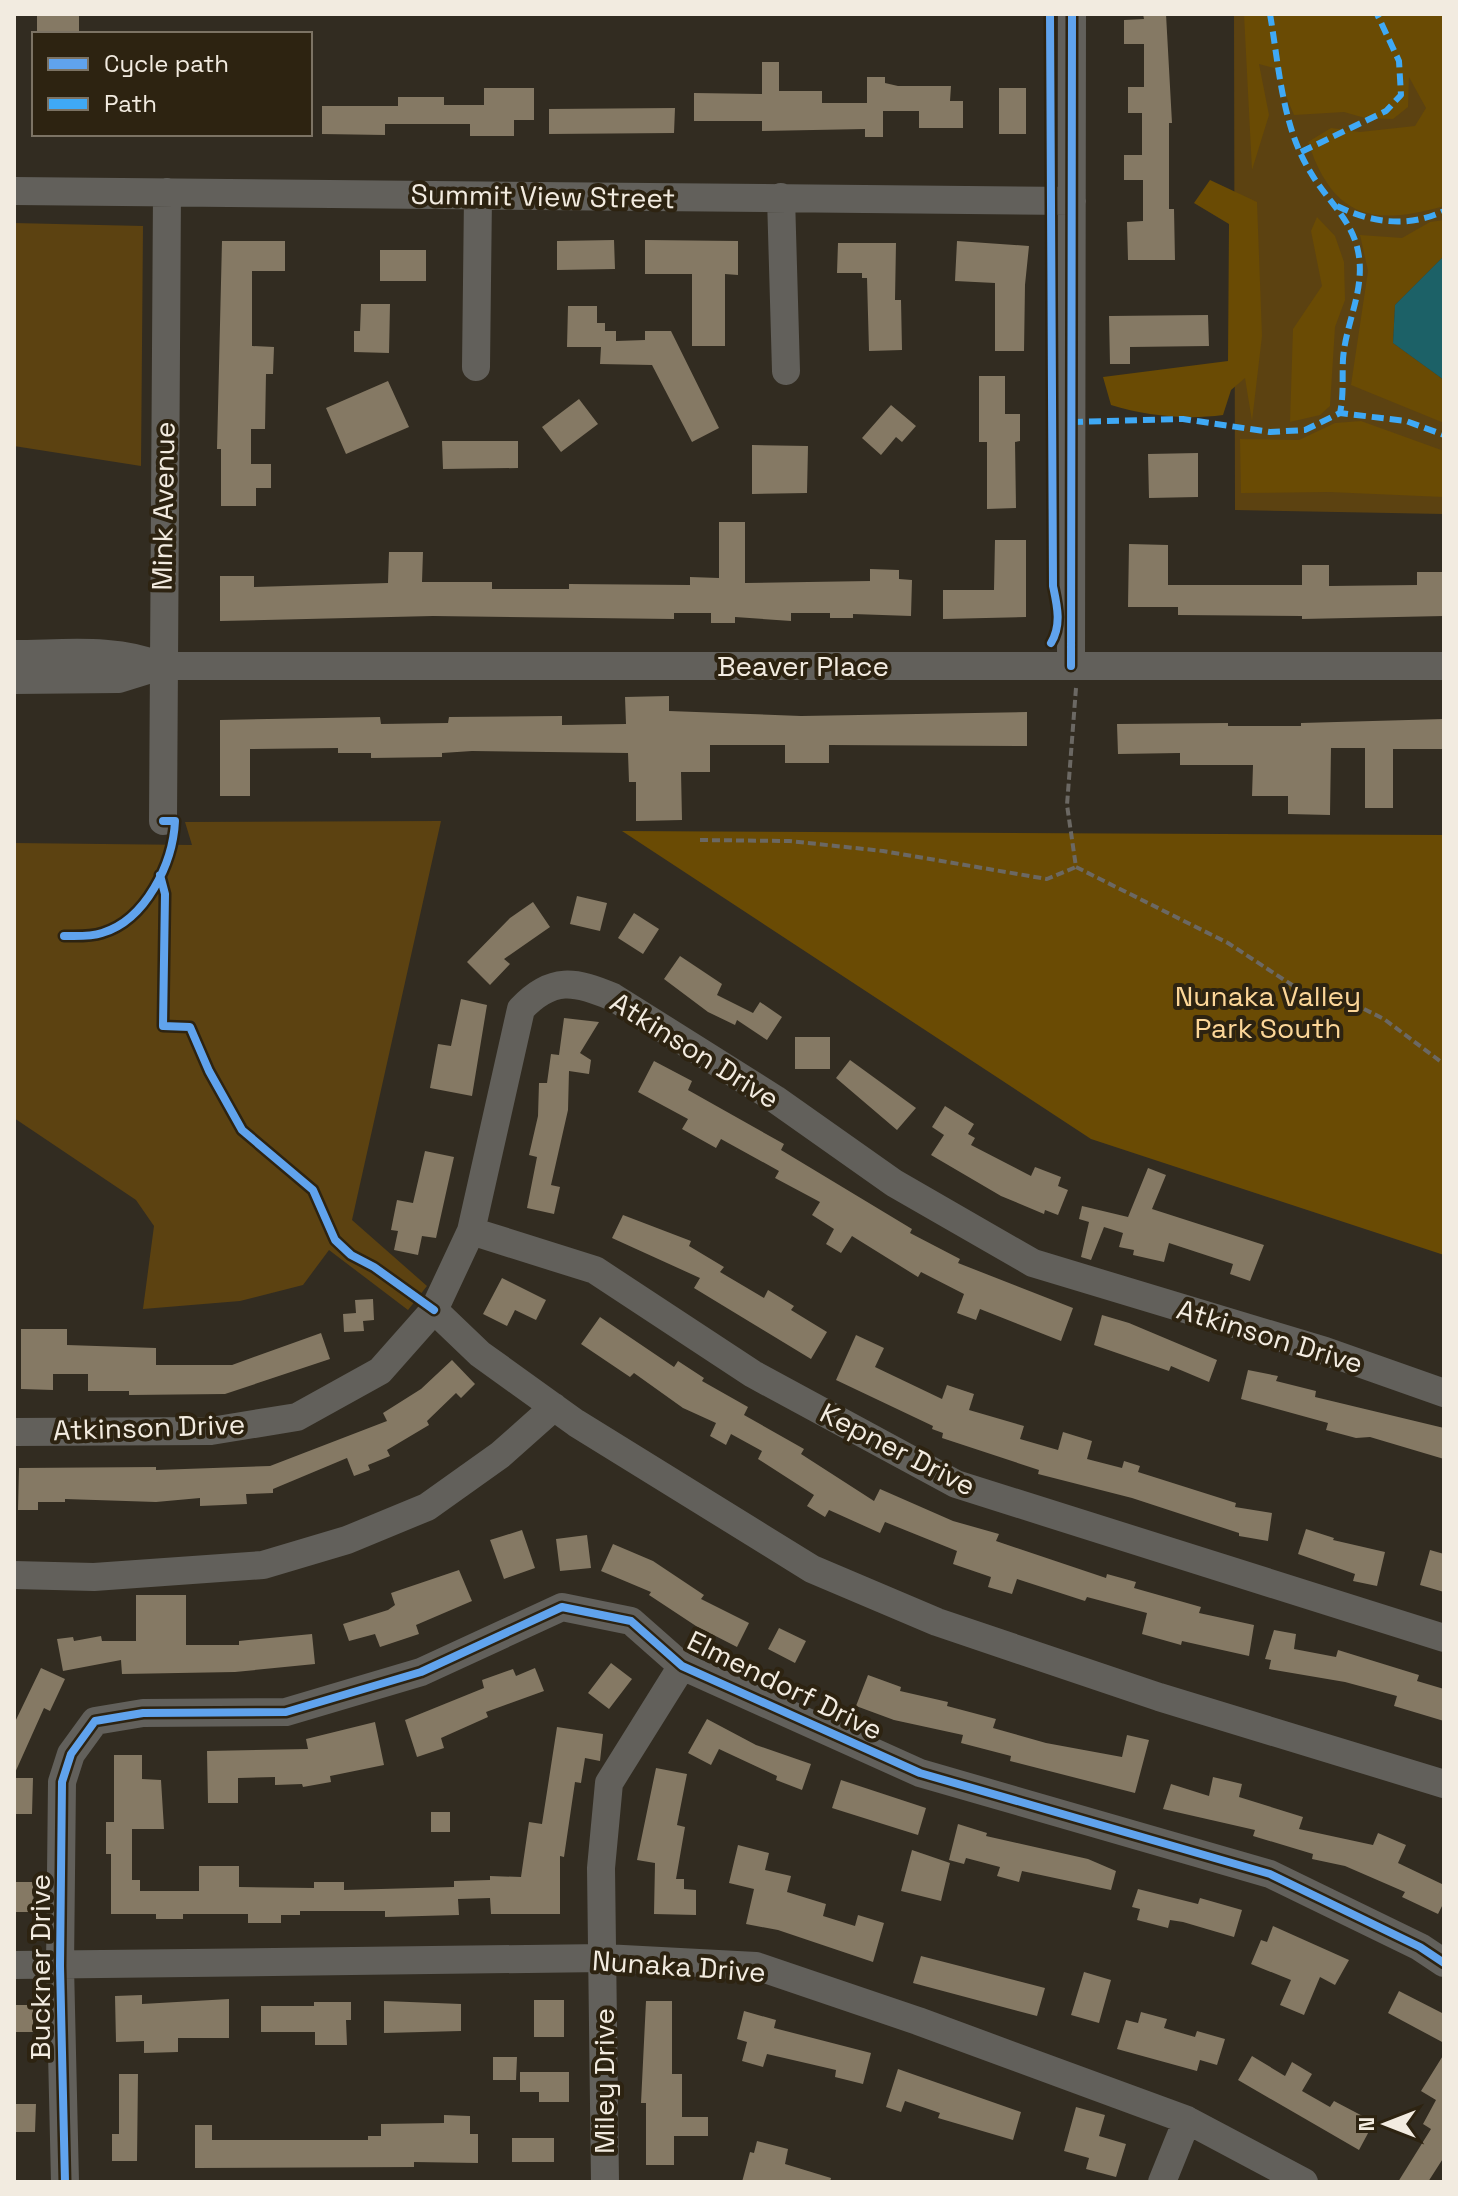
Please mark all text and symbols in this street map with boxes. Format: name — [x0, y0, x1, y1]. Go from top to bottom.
legend — [32, 32, 312, 136]
text: Cycle path — [104, 48, 229, 79]
text: Path — [104, 88, 157, 119]
street label: Summit View Street — [410, 176, 676, 216]
street label: Mink Avenue — [144, 421, 182, 591]
street label: Beaver Place — [717, 648, 889, 684]
park label: Nunaka Valley Park South — [1175, 978, 1361, 1046]
street label: Atkinson Drive — [604, 984, 786, 1116]
street label: Atkinson Drive — [1173, 1291, 1367, 1381]
street label: Kepner Drive — [814, 1394, 982, 1504]
street label: Atkinson Drive — [52, 1406, 246, 1448]
street label: Elmendorf Drive — [681, 1622, 889, 1748]
street label: Buckner Drive — [22, 1874, 58, 2060]
street label: Nunaka Drive — [591, 1942, 767, 1990]
street label: Miley Drive — [586, 2008, 622, 2154]
north arrow — [1346, 2084, 1426, 2164]
text: N — [1352, 2117, 1380, 2131]

